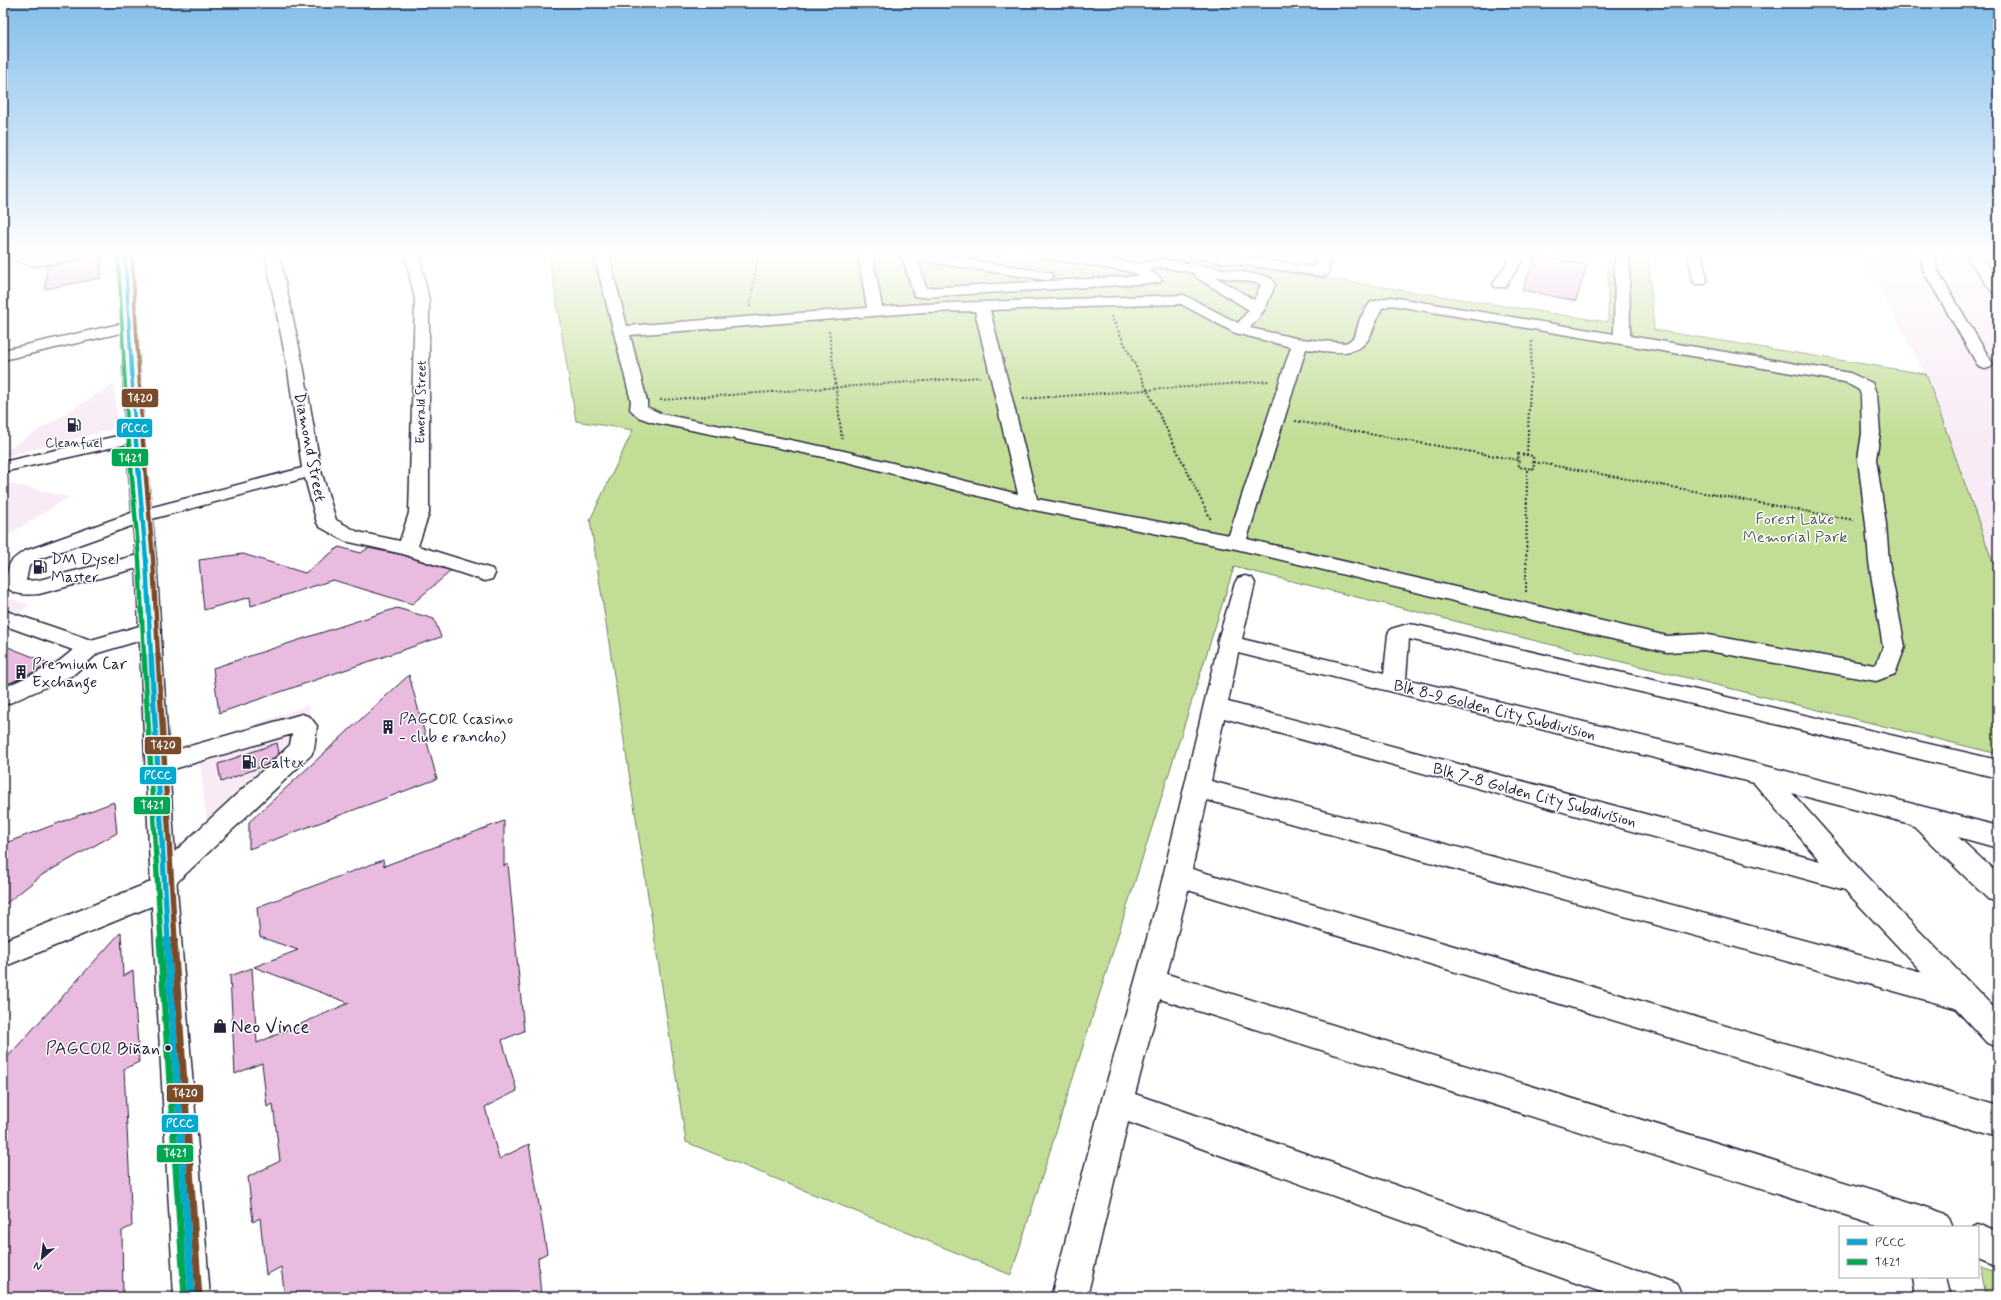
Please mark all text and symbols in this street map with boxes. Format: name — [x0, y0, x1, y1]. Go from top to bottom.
street label: Emerald Street — [412, 360, 431, 444]
line badge: T420 — [121, 388, 159, 408]
street label: Diamond Street — [289, 391, 330, 504]
text: T420 — [127, 392, 153, 406]
fuel station icon: Cleanfuel — [66, 417, 82, 433]
line badge: PCCC — [116, 418, 153, 438]
text: PCCC — [121, 422, 149, 436]
place label: Cleanfuel — [45, 435, 103, 452]
line badge: T421 — [111, 448, 149, 467]
text: T421 — [119, 452, 141, 466]
park label: Forest Lake Memorial Park — [1743, 509, 1847, 548]
place label: DM Dysel Master — [51, 549, 119, 588]
fuel station icon: DM Dysel Master — [32, 559, 48, 575]
place label: Premium Car Exchange — [32, 654, 128, 694]
building icon: Premium Car Exchange — [13, 664, 29, 680]
street label: Blk 8-9 Golden City Subdivision — [1391, 675, 1598, 746]
place label: PAGCOR (casino - club e rancho) — [399, 709, 513, 748]
building icon: PAGCOR (casino - club e rancho) — [380, 719, 396, 735]
line badge: T420 — [144, 736, 182, 755]
text: T420 — [150, 739, 176, 753]
place label: Caltex — [260, 753, 304, 774]
fuel station icon: Caltex — [241, 754, 257, 770]
street label: Blk 7-8 Golden City Subdivision — [1431, 758, 1639, 833]
line badge: PCCC — [139, 766, 177, 785]
text: PCCC — [144, 769, 172, 783]
line badge: T421 — [133, 796, 171, 815]
text: T421 — [141, 799, 163, 813]
place label: Neo Vince — [231, 1015, 310, 1040]
shop icon: Neo Vince — [212, 1018, 228, 1034]
place label: PAGCOR Biñan — [46, 1037, 160, 1061]
marker: PAGCOR Biñan — [163, 1043, 173, 1053]
line badge: T420 — [166, 1084, 204, 1103]
text: T420 — [172, 1087, 198, 1101]
line badge: PCCC — [161, 1114, 199, 1133]
text: PCCC — [166, 1117, 194, 1131]
line badge: T421 — [156, 1144, 194, 1163]
text: T421 — [164, 1147, 186, 1161]
legend — [1839, 1226, 1979, 1278]
text: PCCC — [1875, 1235, 1906, 1251]
north arrow — [22, 1238, 62, 1278]
text: T421 — [1875, 1255, 1900, 1271]
text: N — [31, 1258, 44, 1274]

